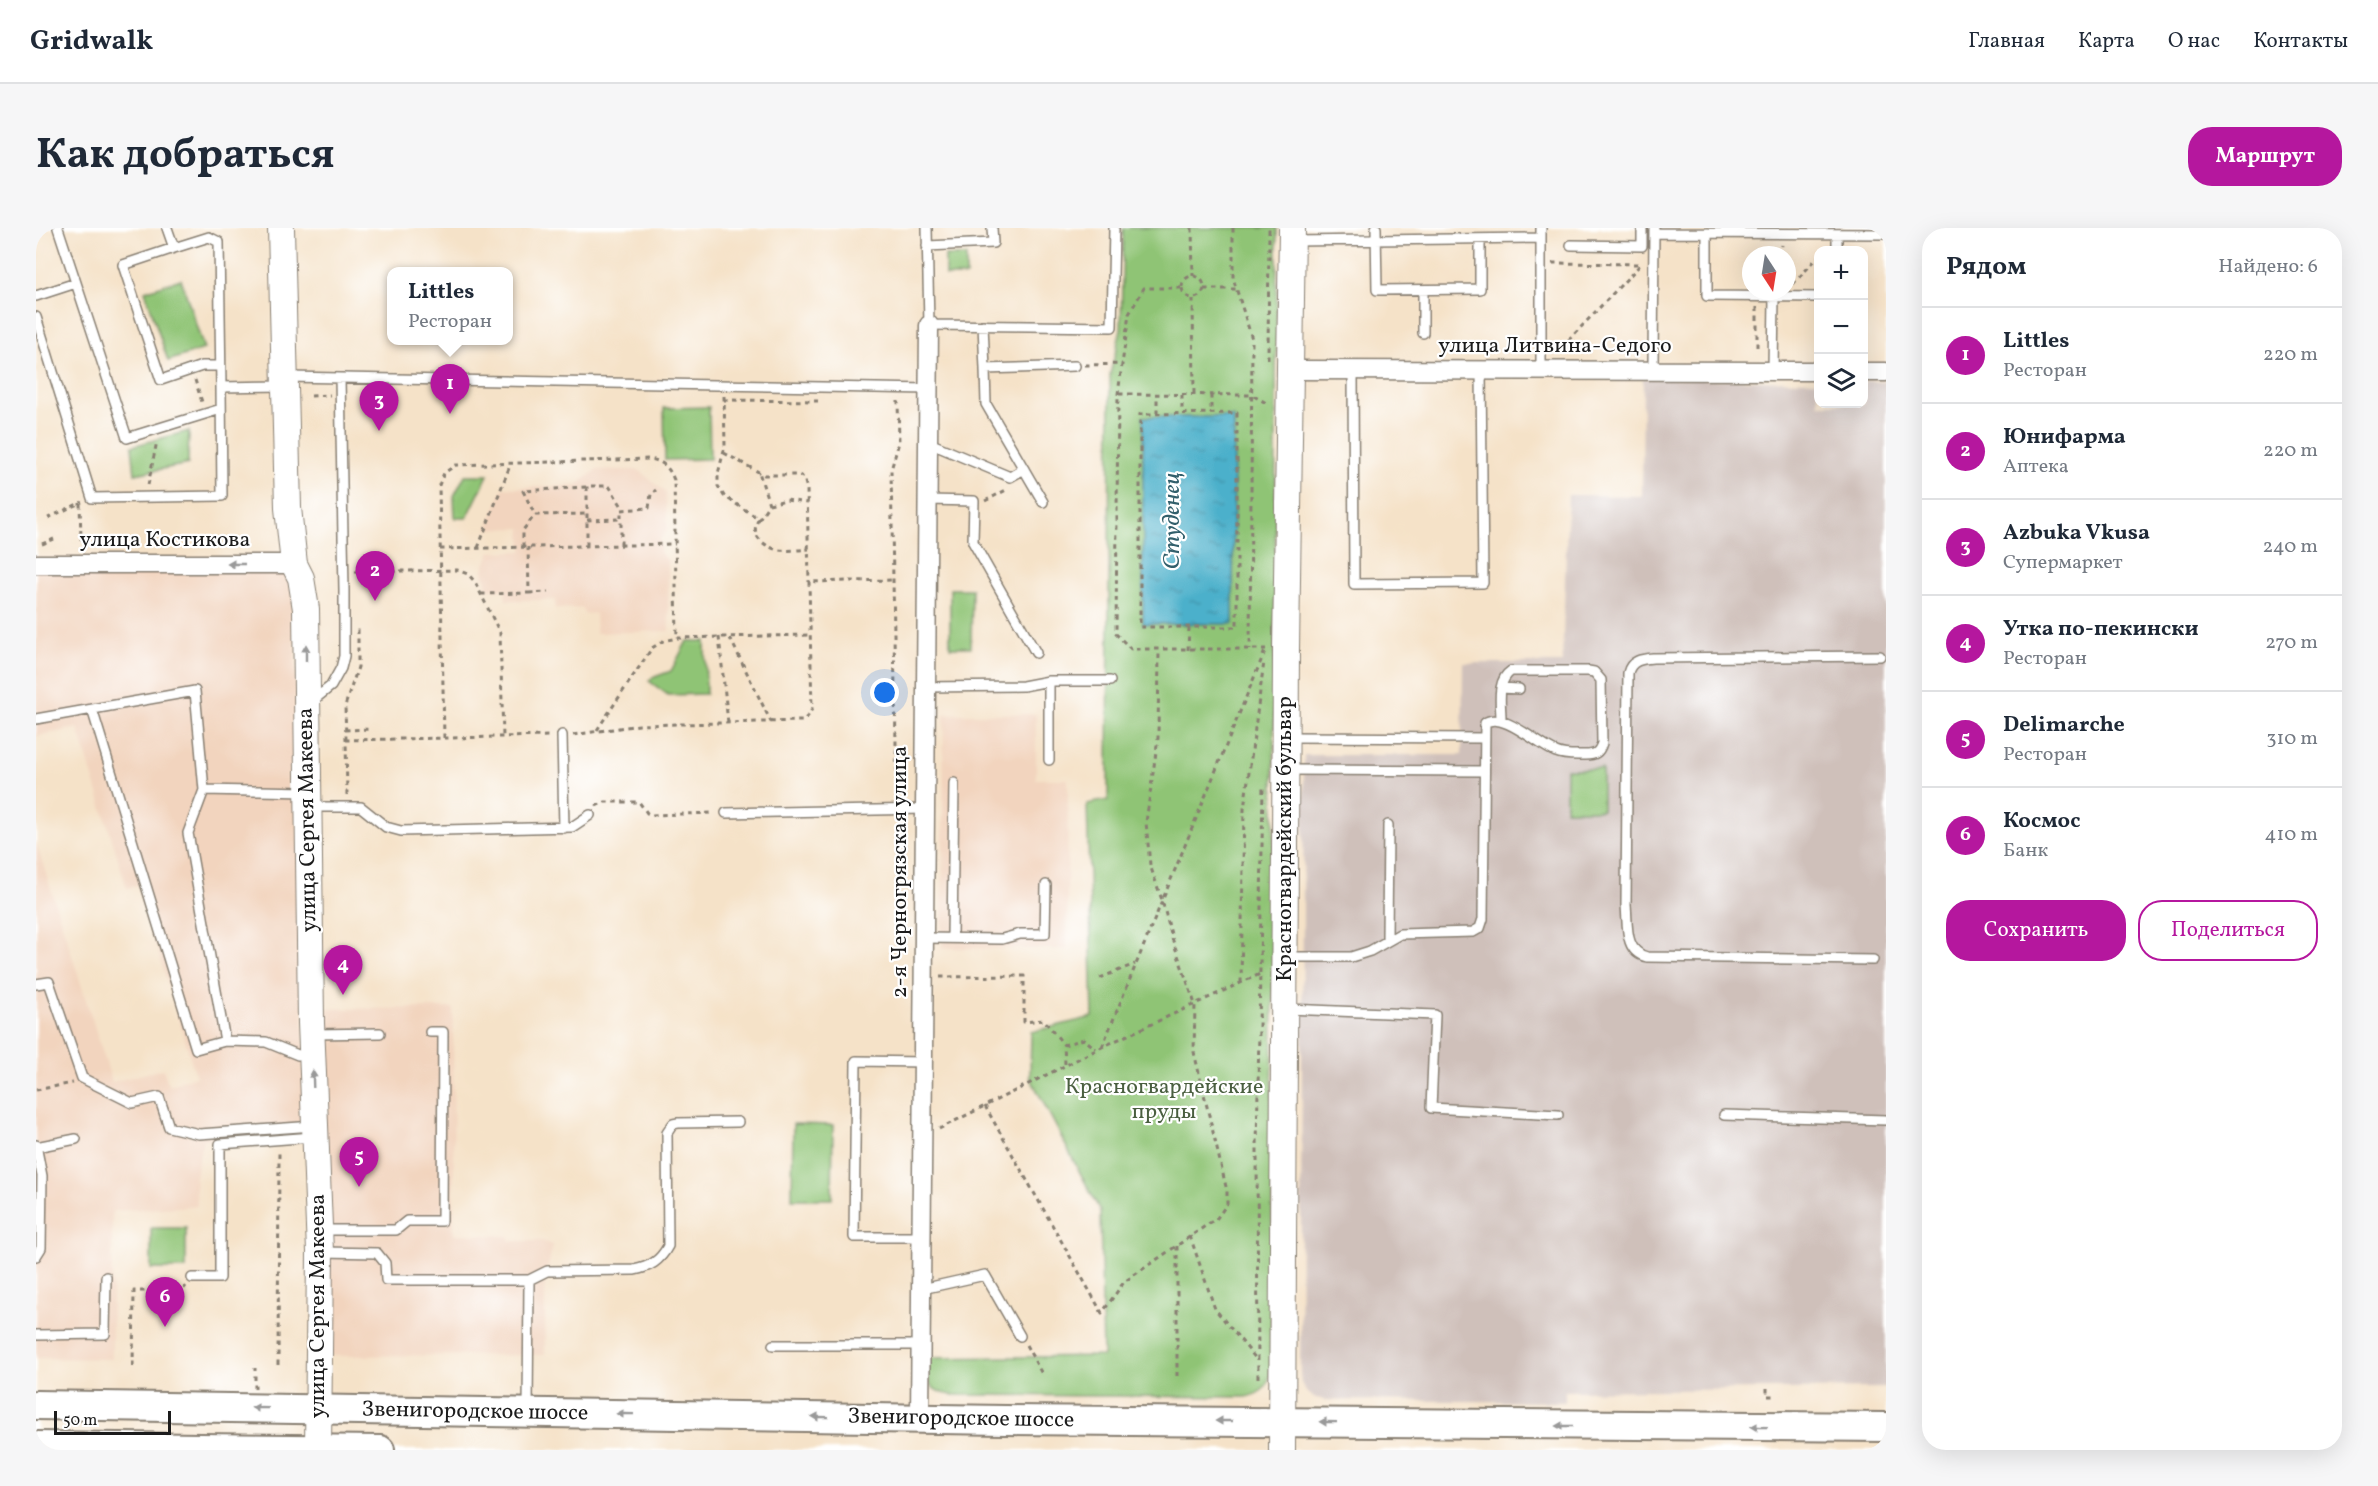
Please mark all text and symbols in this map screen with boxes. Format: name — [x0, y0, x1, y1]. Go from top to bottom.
text: Gridwalk — [30, 22, 153, 61]
text: Главная — [1968, 27, 2045, 56]
text: Карта — [2078, 27, 2135, 56]
text: О нас — [2168, 27, 2220, 56]
text: Контакты — [2253, 27, 2348, 56]
text: Как добраться — [36, 127, 335, 186]
button: Маршрут — [2188, 127, 2342, 186]
north arrow — [1742, 246, 1796, 300]
map controls — [1814, 246, 1868, 408]
button: + — [1814, 246, 1868, 300]
text: Рядом — [1946, 249, 2026, 285]
text: Найдено: 6 — [2218, 253, 2318, 281]
popup — [387, 267, 513, 345]
text: Littles — [408, 277, 474, 308]
button: − — [1814, 300, 1868, 354]
text: Ресторан — [408, 308, 492, 336]
text: Littles — [2003, 326, 2069, 357]
street label: улица Литвина-Седого — [1438, 331, 1672, 362]
text: 1 — [1961, 341, 1970, 369]
text: 220 m — [2263, 341, 2318, 369]
button: layers — [1814, 354, 1868, 408]
text: Ресторан — [2003, 357, 2087, 385]
pin: 1 — [430, 364, 470, 414]
pin: 3 — [360, 382, 398, 431]
text: Юнифарма — [2003, 422, 2126, 453]
text: 2 — [1960, 437, 1971, 465]
text: 220 m — [2263, 437, 2318, 465]
text: Аптека — [2003, 453, 2069, 481]
water label: Студенец — [1156, 472, 1190, 570]
text: Azbuka Vkusa — [2003, 518, 2150, 549]
street label: улица Костикова — [80, 525, 251, 556]
text: 3 — [1960, 533, 1971, 561]
text: 240 m — [2263, 533, 2318, 561]
text: Супермаркет — [2003, 549, 2123, 577]
pin: 2 — [356, 552, 394, 601]
one-way arrow — [226, 559, 245, 569]
text: Утка по-пекински — [2003, 614, 2199, 645]
text: 4 — [1959, 629, 1972, 657]
text: 270 m — [2265, 629, 2318, 657]
one-way arrow — [301, 643, 311, 662]
text: Ресторан — [2003, 645, 2087, 673]
your location — [870, 678, 899, 707]
street label: Красногвардейский бульвар — [1270, 696, 1301, 982]
street label: улица Сергея Макеева — [291, 707, 325, 933]
text: Delimarche — [2003, 710, 2125, 741]
text: 5 — [1961, 725, 1970, 753]
text: 310 m — [2266, 725, 2318, 753]
text: Ресторан — [2003, 741, 2087, 769]
street label: 2-я Черногрязская улица — [885, 746, 916, 998]
text: Космос — [2003, 806, 2080, 837]
text: 6 — [1960, 821, 1971, 849]
text: 410 m — [2265, 821, 2318, 849]
text: Банк — [2003, 837, 2048, 865]
button: Сохранить — [1946, 900, 2126, 961]
button: Поделиться — [2138, 900, 2318, 961]
pin: 4 — [324, 946, 362, 995]
one-way arrow — [308, 1069, 318, 1088]
park label: Красногвардейские пруды — [1065, 1072, 1263, 1128]
pin: 5 — [340, 1138, 378, 1187]
street label: улица Сергея Макеева — [303, 1194, 334, 1418]
pin: 6 — [146, 1278, 184, 1327]
street label: Звенигородское шоссе — [361, 1395, 589, 1429]
street label: Звенигородское шоссе — [847, 1402, 1075, 1436]
one-way arrow — [250, 1404, 269, 1413]
scale bar — [54, 1408, 171, 1436]
one-way arrow — [615, 1409, 634, 1419]
text: 50 m — [63, 1410, 97, 1432]
one-way arrow — [810, 1412, 829, 1422]
one-way arrow — [1214, 1416, 1233, 1426]
one-way arrow — [1318, 1418, 1337, 1427]
one-way arrow — [1554, 1421, 1573, 1431]
one-way arrow — [1749, 1422, 1768, 1432]

